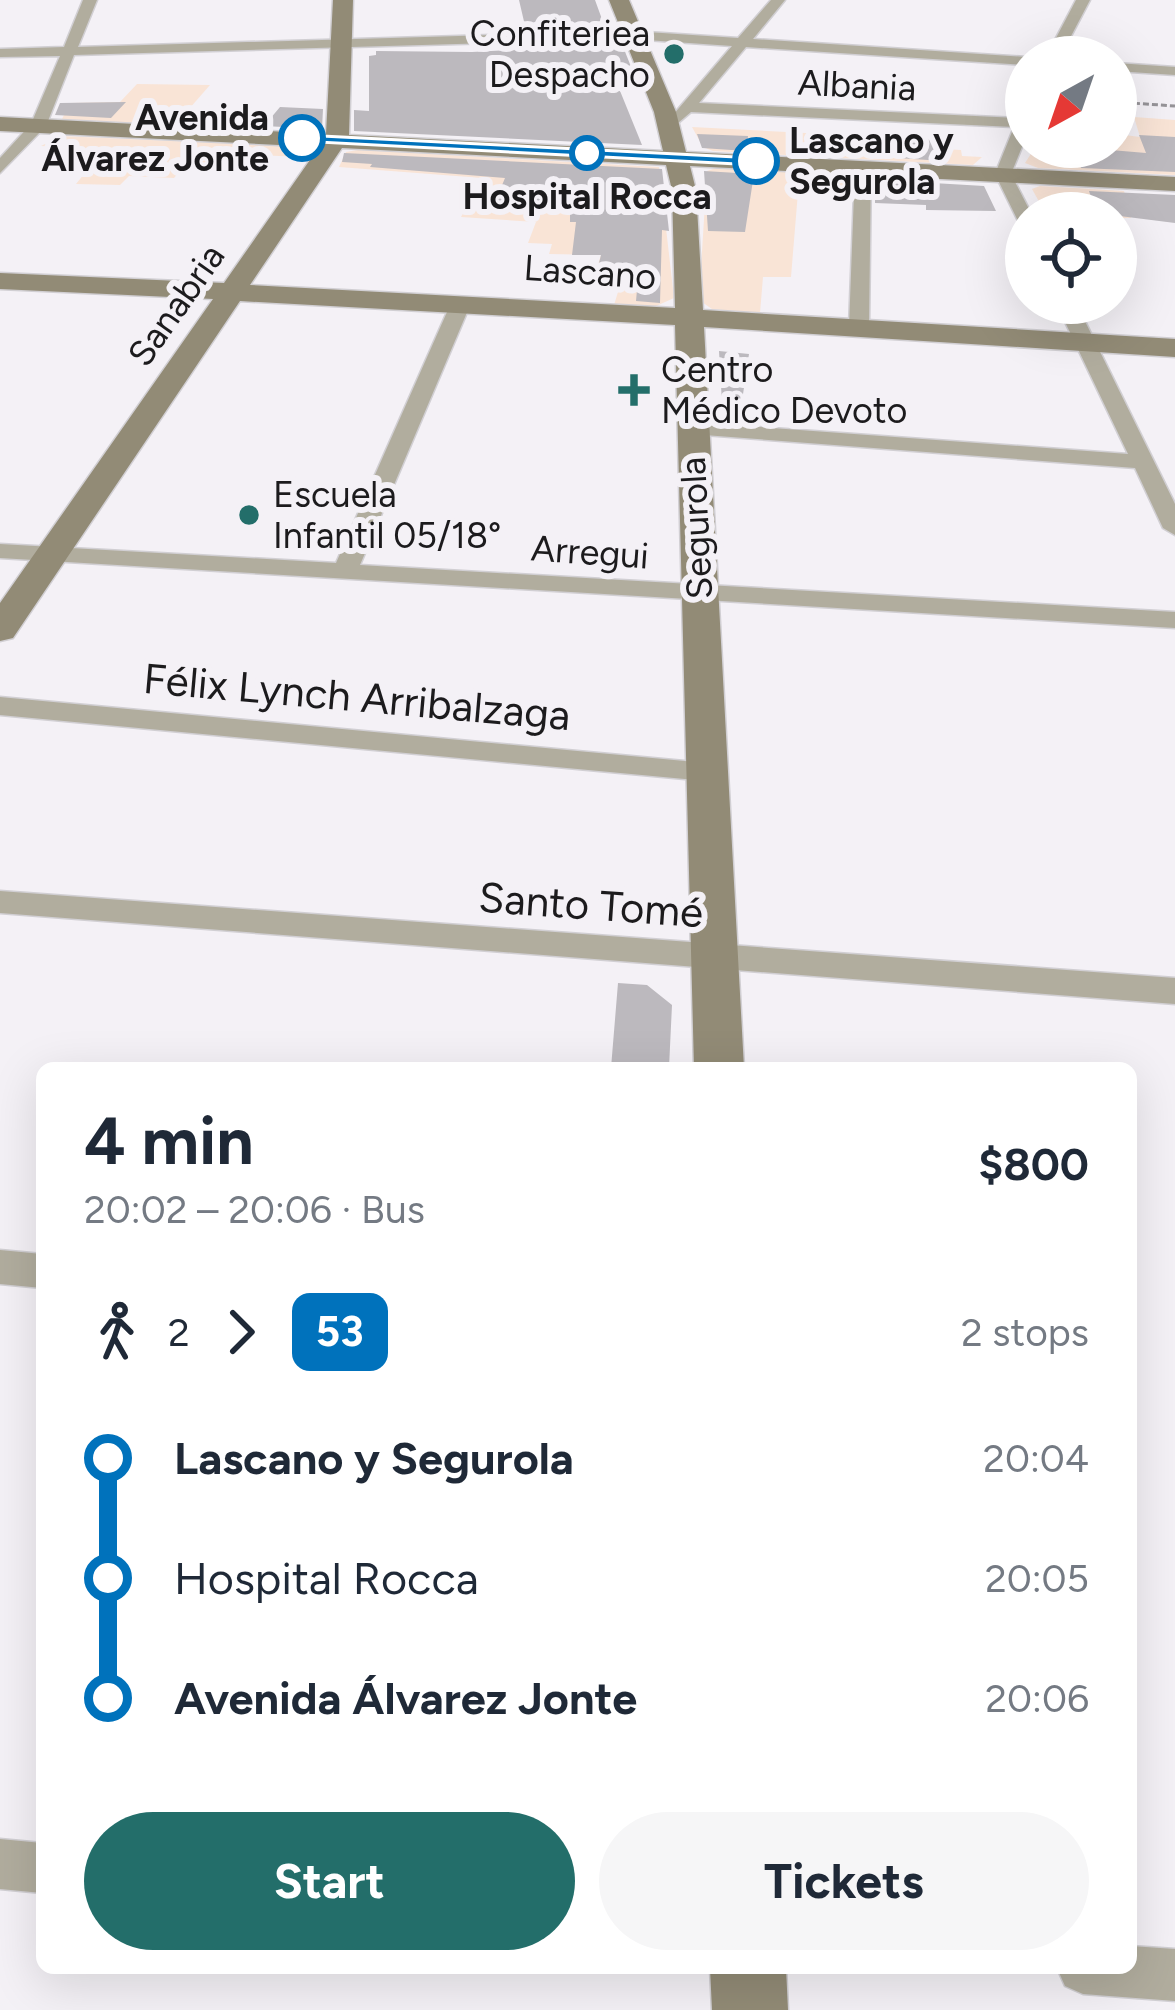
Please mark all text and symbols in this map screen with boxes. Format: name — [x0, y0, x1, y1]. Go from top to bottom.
place label: Confiteriea Despacho — [470, 12, 650, 96]
north arrow — [1005, 36, 1137, 168]
map controls — [1005, 36, 1137, 324]
marker: Confiteriea Despacho — [661, 41, 687, 67]
street label: Albania — [797, 60, 917, 110]
place label: Avenida Álvarez Jonte — [41, 96, 269, 180]
marker: Avenida Álvarez Jonte — [280, 116, 324, 160]
place label: Lascano y Segurola — [789, 119, 954, 203]
marker: Hospital Rocca — [571, 137, 603, 169]
marker: Lascano y Segurola — [734, 139, 778, 183]
place label: Hospital Rocca — [462, 175, 712, 218]
button: locate — [1005, 192, 1137, 324]
street label: Sanabria — [119, 236, 233, 374]
street label: Lascano — [522, 246, 658, 298]
place label: Centro Médico Devoto — [661, 348, 907, 432]
marker: Centro Médico Devoto — [618, 374, 650, 406]
street label: Segurola — [671, 456, 721, 600]
place label: Escuela Infantil 05/18° — [273, 473, 501, 557]
marker: Escuela Infantil 05/18° — [236, 502, 262, 528]
street label: Arregui — [530, 526, 650, 578]
street label: Félix Lynch Arribalzaga — [141, 653, 573, 741]
street label: Santo Tomé — [477, 872, 705, 938]
text: 4 min — [84, 1101, 254, 1181]
text: $800 — [978, 1137, 1089, 1191]
text: 20:02 – 20:06 · Bus — [84, 1186, 425, 1233]
icon: walk — [84, 1299, 150, 1365]
icon: forward — [208, 1299, 274, 1365]
text: 53 — [316, 1306, 364, 1357]
text: 2 — [168, 1309, 190, 1356]
text: 2 stops — [961, 1309, 1089, 1356]
text: Lascano y Segurola — [174, 1431, 574, 1485]
text: 20:04 — [983, 1435, 1089, 1482]
text: Hospital Rocca — [174, 1551, 479, 1605]
text: 20:05 — [985, 1555, 1089, 1602]
text: Avenida Álvarez Jonte — [174, 1671, 637, 1725]
text: 20:06 — [985, 1675, 1089, 1722]
button: Start — [84, 1812, 575, 1950]
button: Tickets — [599, 1812, 1089, 1950]

